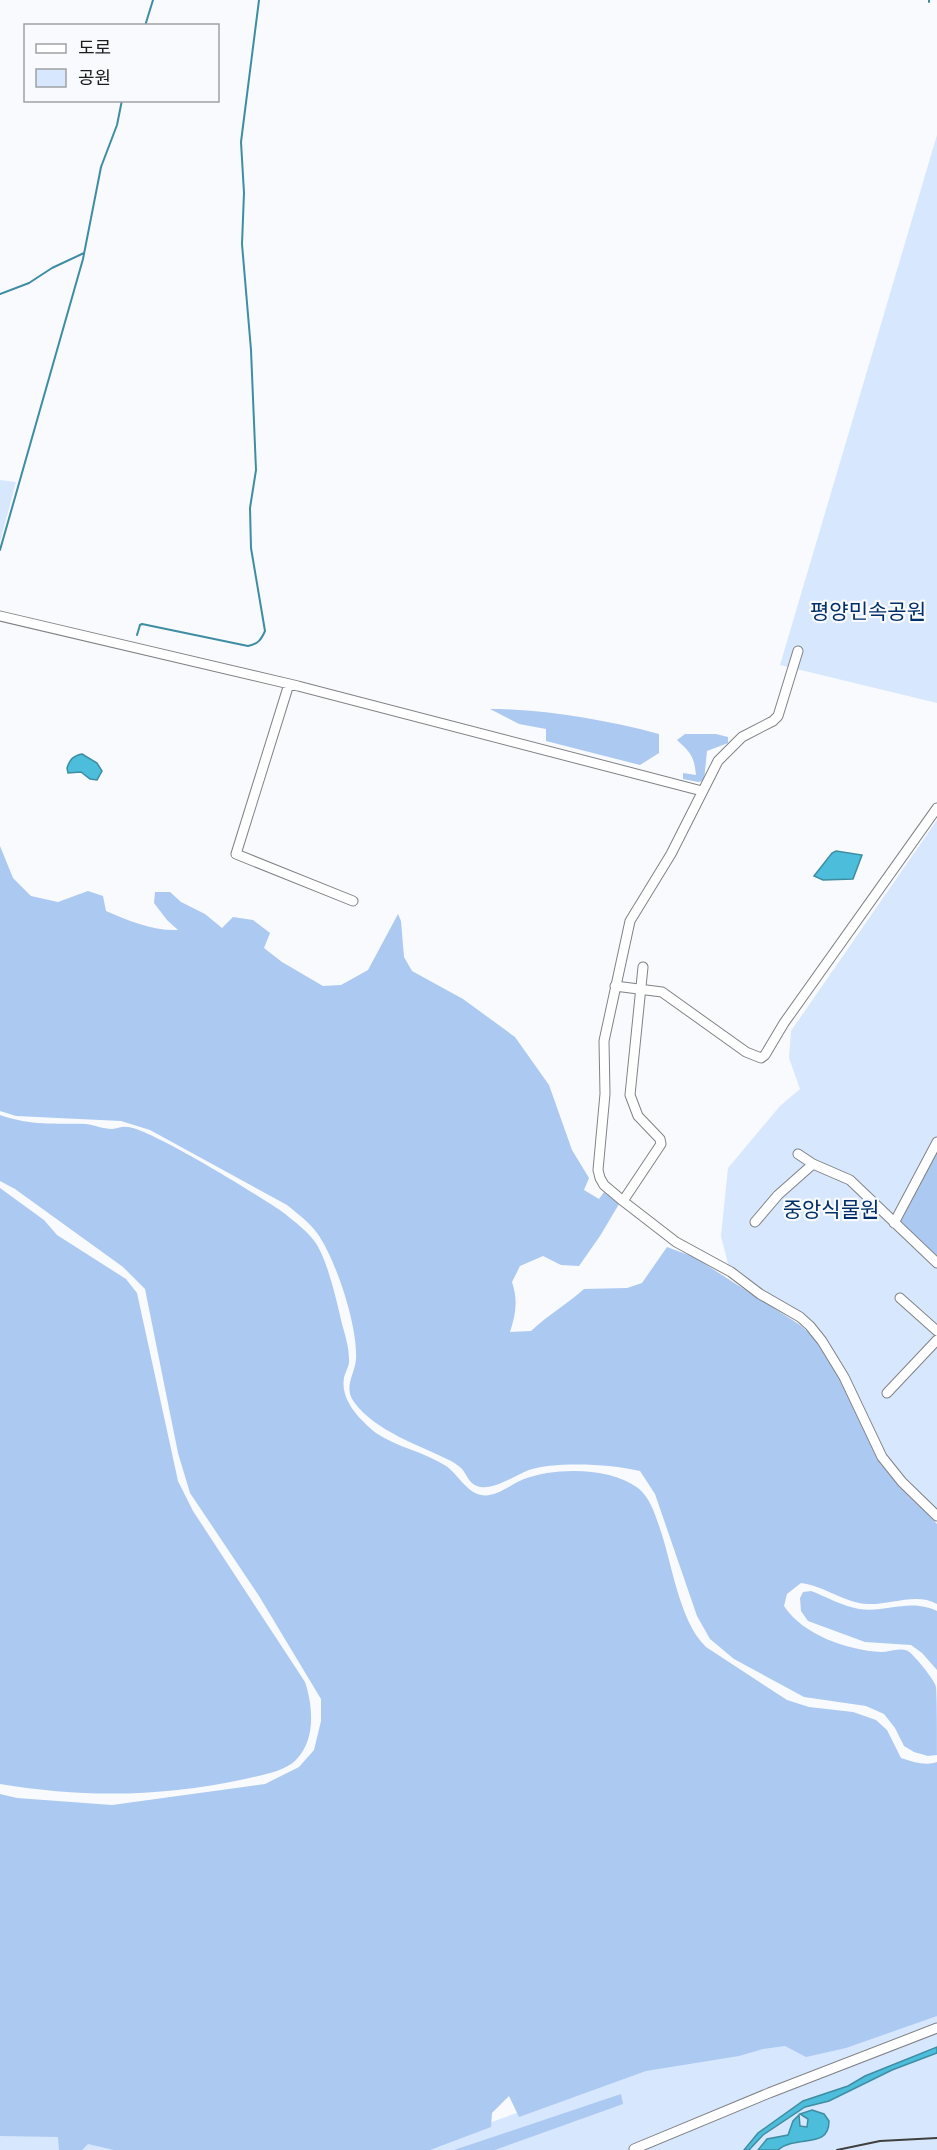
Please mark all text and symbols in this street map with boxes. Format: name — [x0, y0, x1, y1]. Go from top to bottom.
legend — [24, 24, 219, 102]
text: 도로 — [78, 35, 111, 61]
text: 공원 — [78, 65, 111, 91]
park label: 평양민속공원 — [810, 597, 926, 627]
park label: 중앙식물원 — [783, 1195, 879, 1225]

